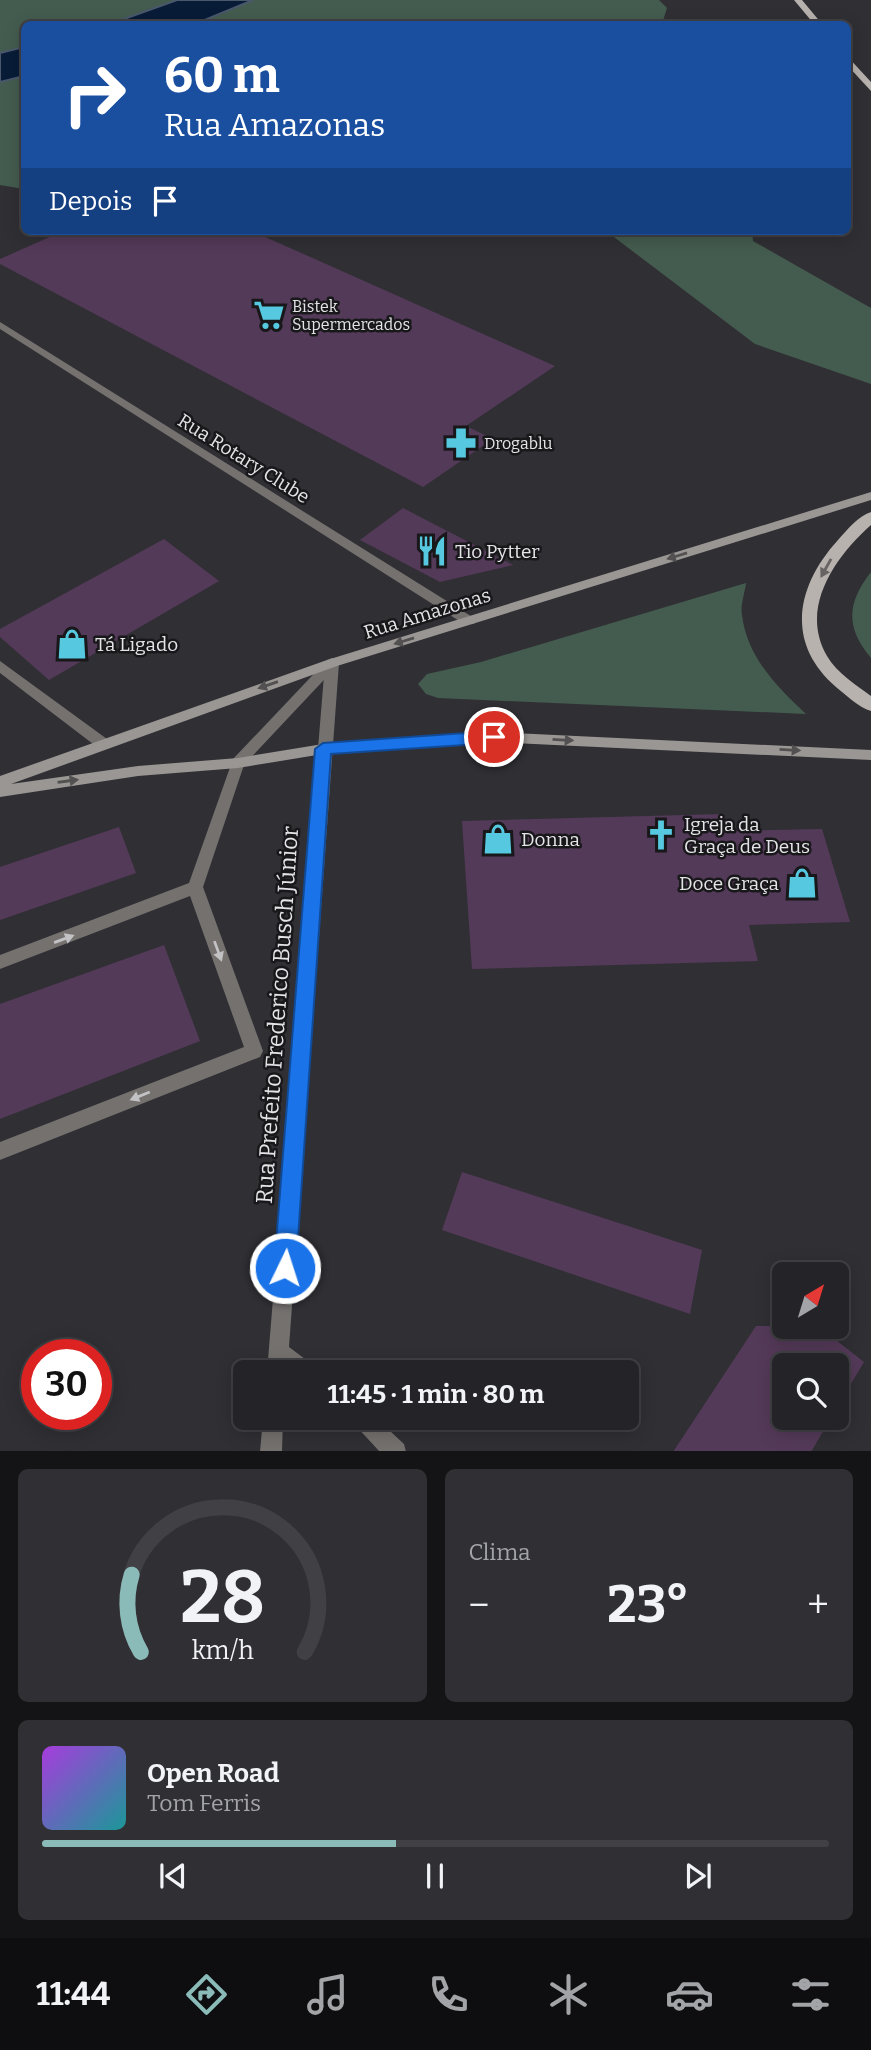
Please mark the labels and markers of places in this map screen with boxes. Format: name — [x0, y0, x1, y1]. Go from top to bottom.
place label: Bistek Supermercados — [292, 297, 410, 334]
supermarket icon: Bistek Supermercados — [252, 298, 286, 332]
pharmacy icon: Drogablu — [444, 426, 478, 460]
place label: Drogablu — [484, 434, 553, 453]
restaurant icon: Tio Pytter — [415, 534, 449, 568]
place label: Tio Pytter — [455, 540, 540, 563]
shop icon: Tá Ligado — [55, 627, 89, 661]
place label: Tá Ligado — [95, 633, 178, 656]
pin — [464, 707, 524, 767]
place label: Igreja da Graça de Deus — [684, 813, 810, 858]
church icon: Igreja da Graça de Deus — [644, 818, 678, 852]
shop icon: Donna — [481, 822, 515, 856]
place label: Donna — [521, 828, 580, 851]
shop icon: Doce Graça — [785, 866, 819, 900]
place label: Doce Graça — [679, 872, 780, 895]

